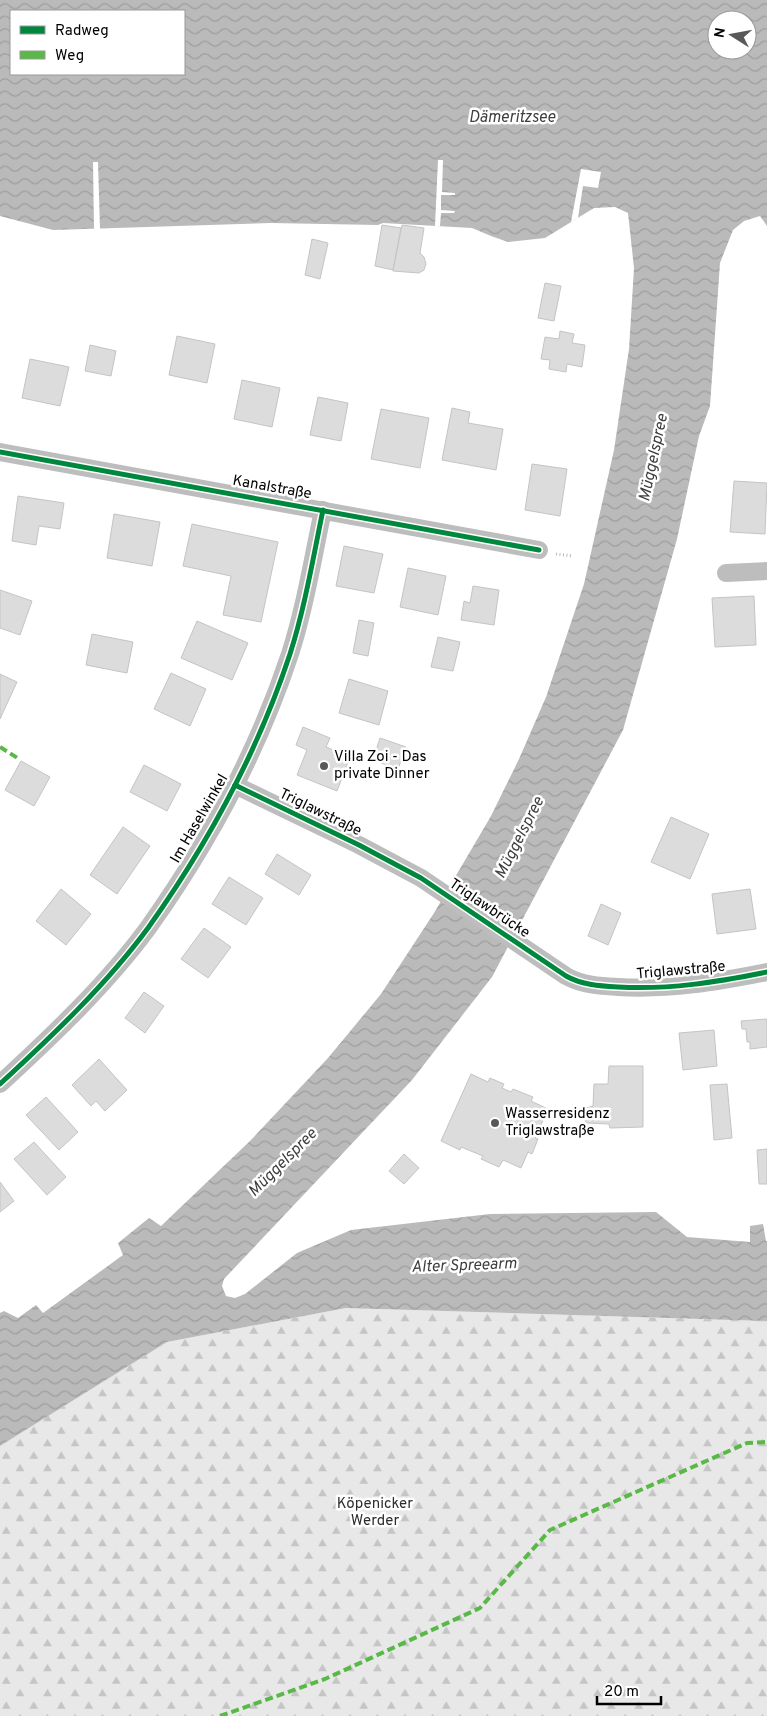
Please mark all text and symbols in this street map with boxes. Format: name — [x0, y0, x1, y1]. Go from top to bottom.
legend — [10, 10, 185, 75]
north arrow — [707, 10, 757, 60]
text: Radweg — [55, 22, 109, 41]
text: N — [711, 26, 730, 39]
text: Weg — [55, 47, 84, 66]
water label: Dämeritzsee — [469, 108, 556, 128]
water label: Müggelspree — [635, 412, 673, 504]
street label: Kanalstraße — [231, 472, 313, 504]
place label: Villa Zoi - Das private Dinner — [334, 748, 430, 784]
marker: Villa Zoi - Das private Dinner — [318, 760, 330, 772]
street label: Im Haselwinkel — [167, 771, 233, 867]
street label: Triglawstraße — [276, 785, 364, 841]
water label: Müggelspree — [491, 793, 549, 882]
street label: Triglawbrücke — [445, 875, 533, 943]
street label: Triglawstraße — [636, 958, 726, 984]
place label: Wasserresidenz Triglawstraße — [505, 1105, 610, 1141]
marker: Wasserresidenz Triglawstraße — [489, 1117, 501, 1129]
water label: Müggelspree — [244, 1124, 322, 1202]
water label: Alter Spreearm — [411, 1254, 517, 1278]
park label: Köpenicker Werder — [337, 1495, 413, 1531]
scale bar — [597, 1674, 661, 1706]
text: 20 m — [604, 1683, 639, 1702]

